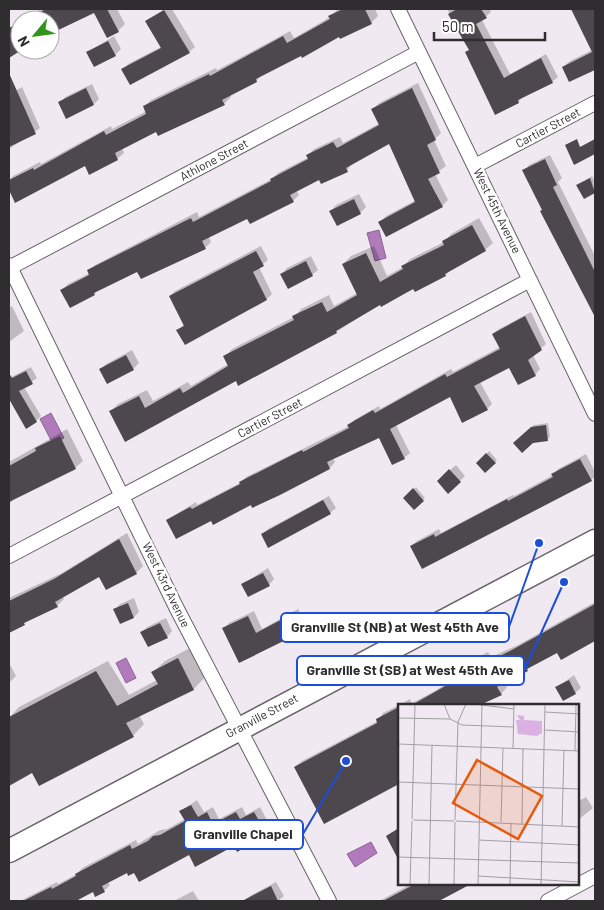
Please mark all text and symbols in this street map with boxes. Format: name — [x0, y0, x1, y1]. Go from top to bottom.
north arrow — [10, 10, 60, 60]
scale bar — [434, 10, 545, 42]
text: 50 m — [442, 17, 474, 35]
text: N — [14, 33, 33, 50]
street label: Cartier Street — [513, 104, 582, 150]
street label: Athlone Street — [177, 135, 250, 183]
street label: West 45th Avenue — [471, 166, 525, 255]
street label: Cartier Street — [235, 394, 304, 440]
street label: West 43rd Avenue — [140, 540, 194, 629]
callout: Granville St (NB) at West 45th Ave — [281, 613, 509, 642]
text: Granville St (NB) at West 45th Ave — [291, 618, 499, 635]
callout: Granville St (SB) at West 45th Ave — [297, 656, 524, 685]
text: Granville St (SB) at West 45th Ave — [306, 661, 514, 678]
street label: Granville Street — [223, 690, 300, 740]
inset map — [398, 704, 579, 885]
callout: Granville Chapel — [184, 820, 303, 849]
text: Granville Chapel — [193, 825, 293, 842]

